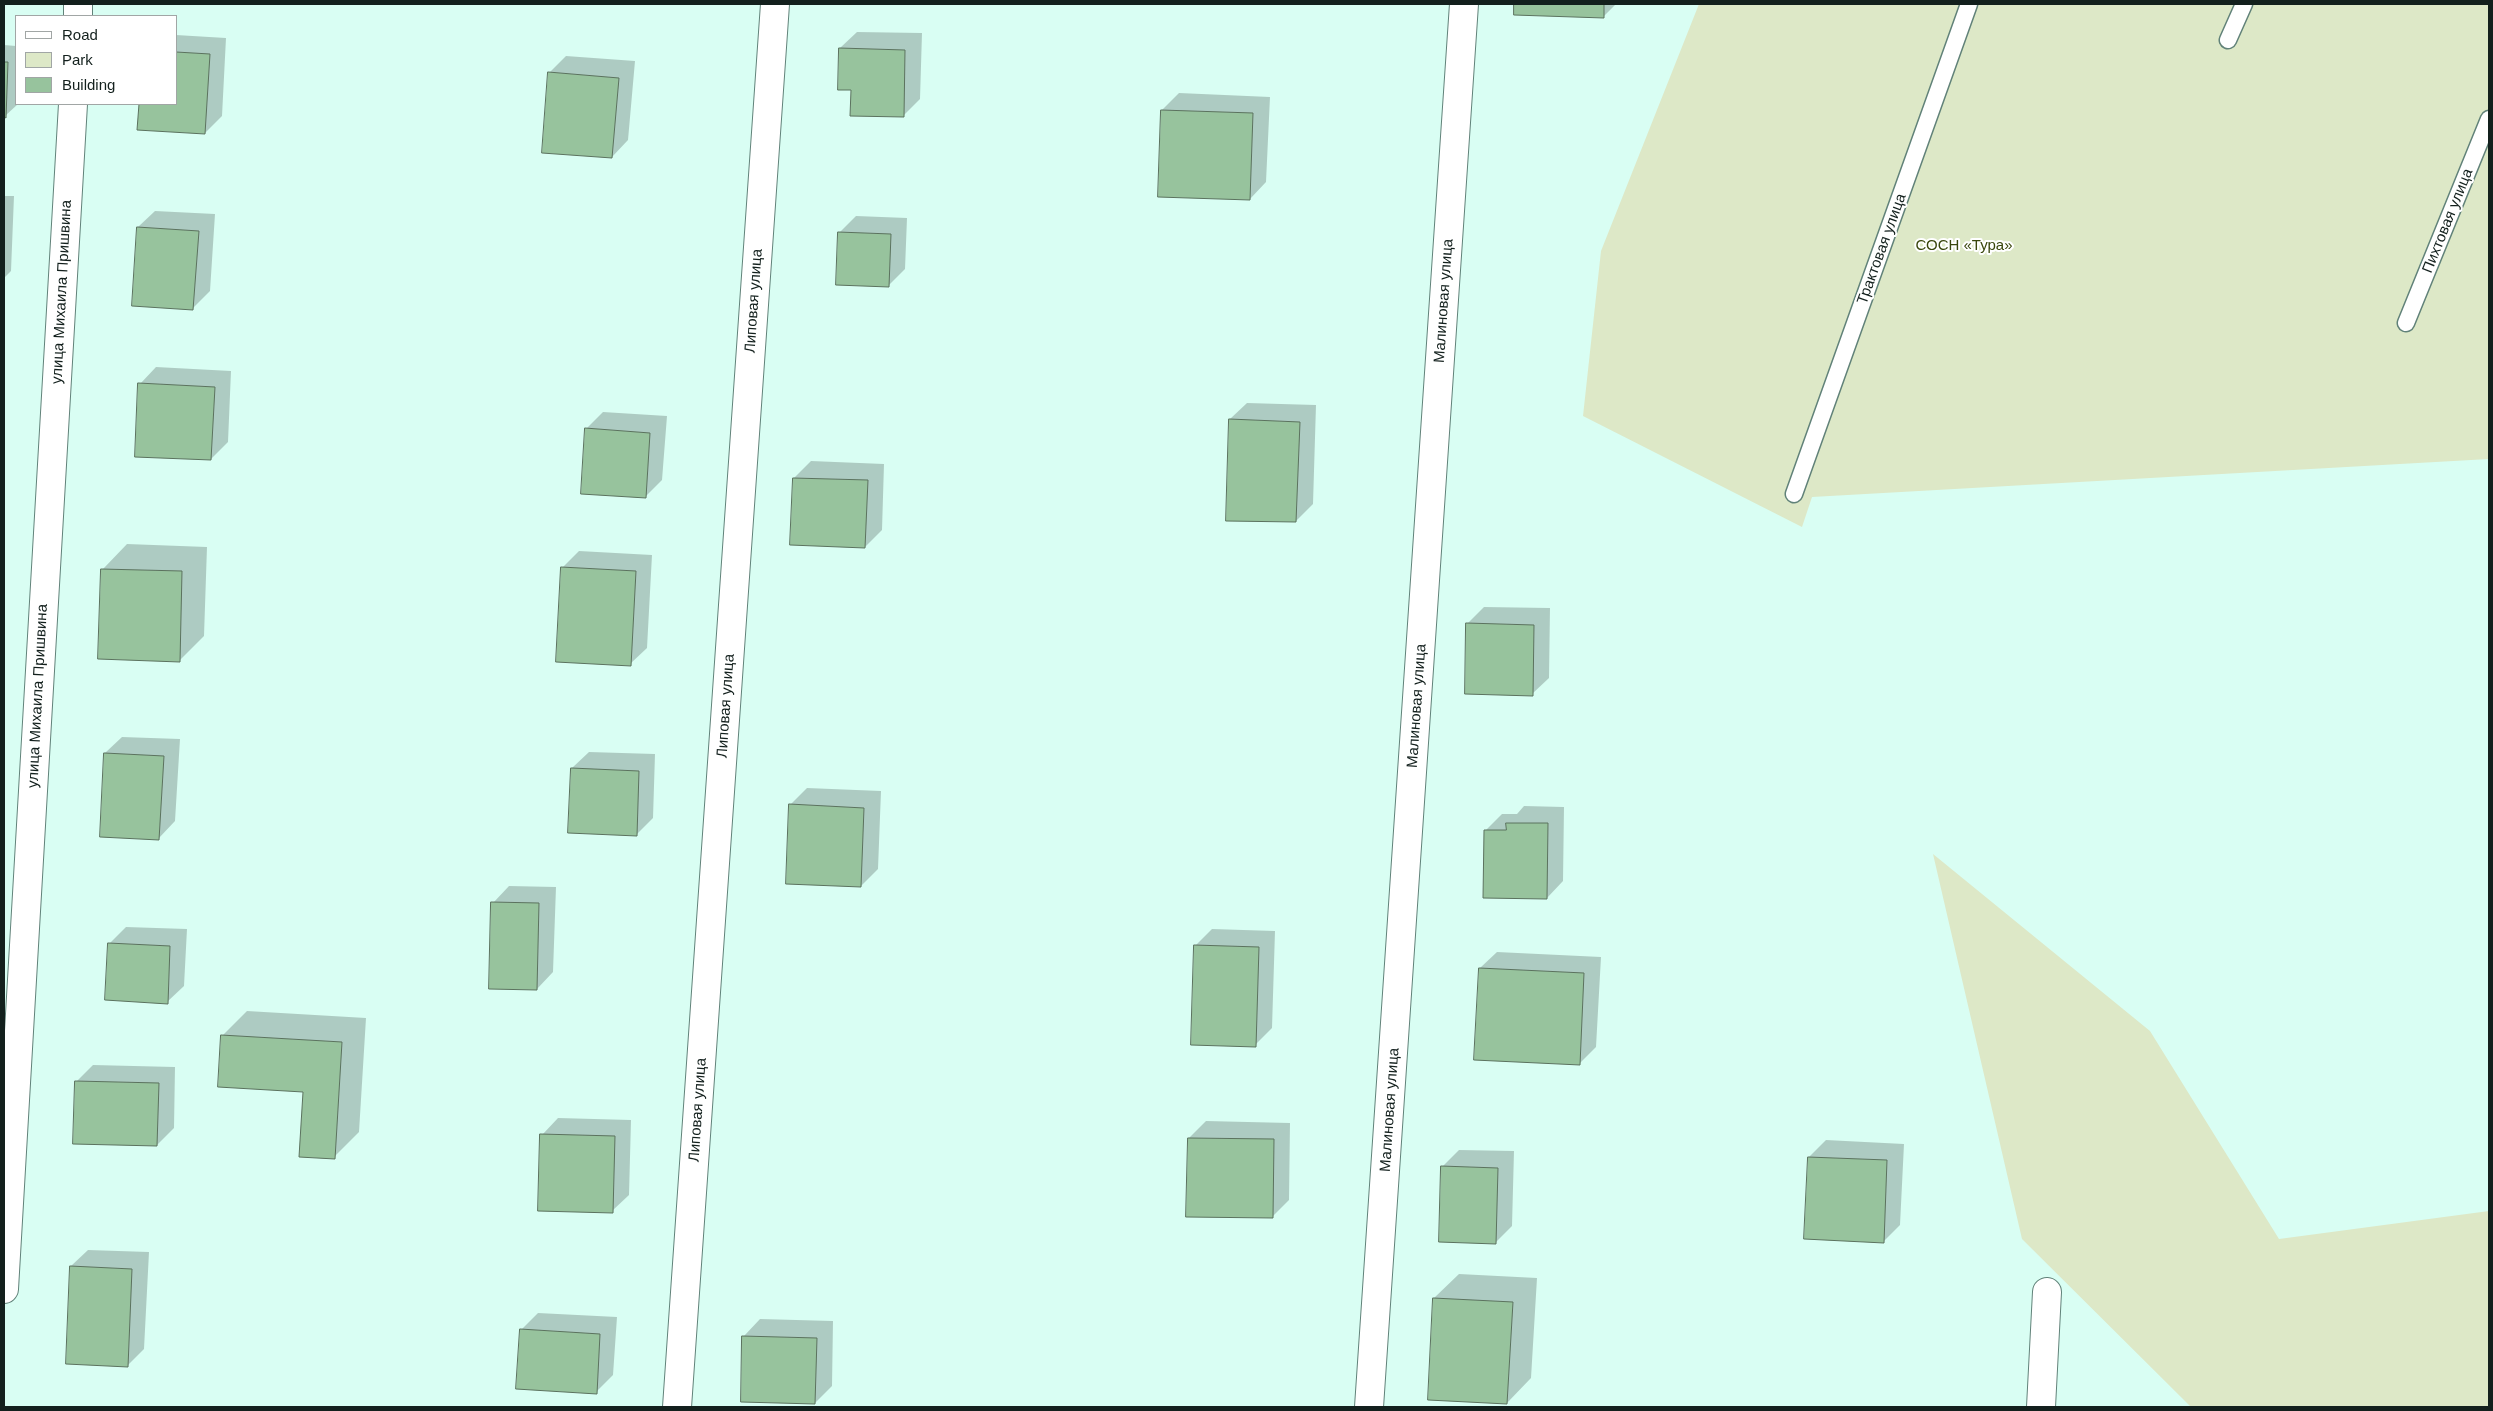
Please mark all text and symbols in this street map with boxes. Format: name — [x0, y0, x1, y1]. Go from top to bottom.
legend — [15, 15, 178, 105]
text: Road — [62, 26, 98, 43]
text: Park — [62, 51, 93, 68]
text: Building — [62, 76, 115, 93]
street label: Пихтовая улица — [2419, 166, 2477, 276]
street label: Трактовая улица — [1854, 191, 1910, 307]
street label: улица Михаила Пришвина — [48, 200, 76, 384]
park label: СОСН «Тура» — [1915, 237, 2013, 255]
street label: Малиновая улица — [1431, 238, 1457, 364]
street label: Липовая улица — [741, 248, 767, 354]
street label: улица Михаила Пришвина — [24, 604, 52, 788]
street label: Малиновая улица — [1404, 643, 1430, 769]
street label: Липовая улица — [713, 653, 739, 759]
street label: Малиновая улица — [1377, 1047, 1403, 1173]
street label: Липовая улица — [685, 1057, 711, 1163]

